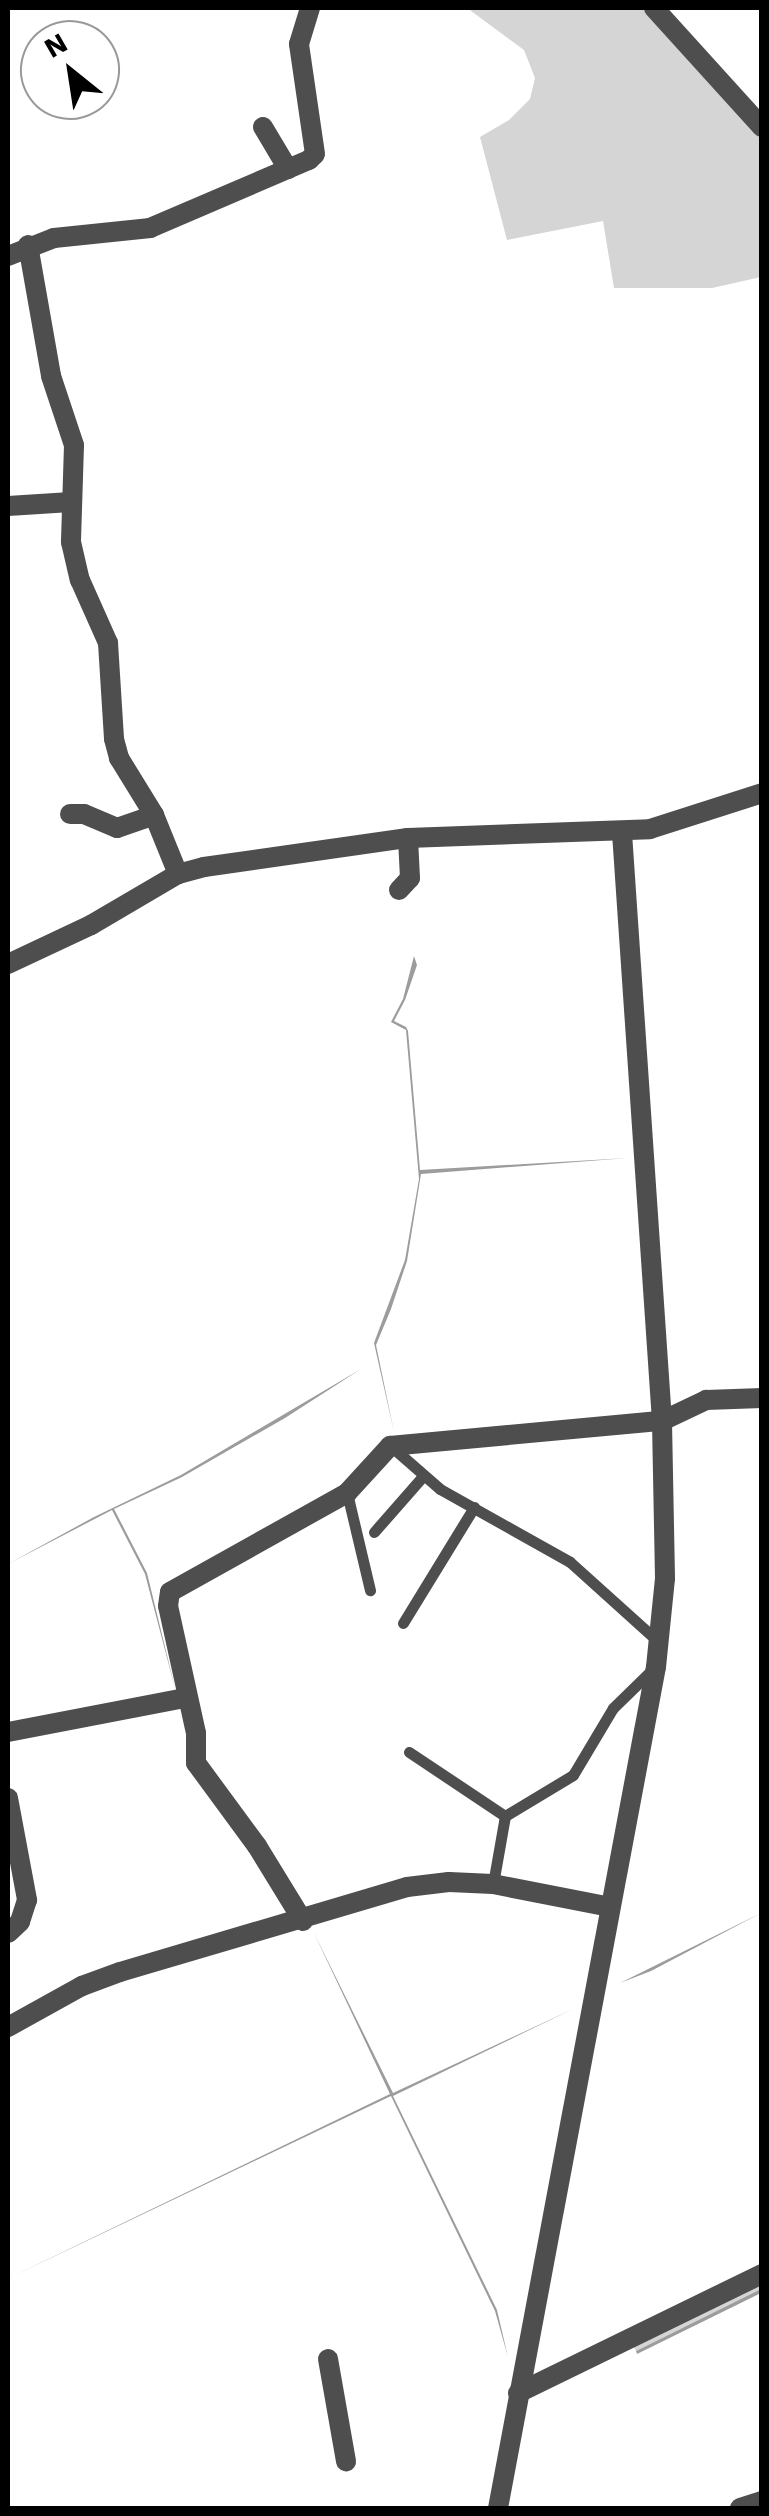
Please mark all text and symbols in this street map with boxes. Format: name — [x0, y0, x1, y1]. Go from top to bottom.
north arrow — [20, 20, 120, 120]
text: N — [39, 26, 73, 65]

